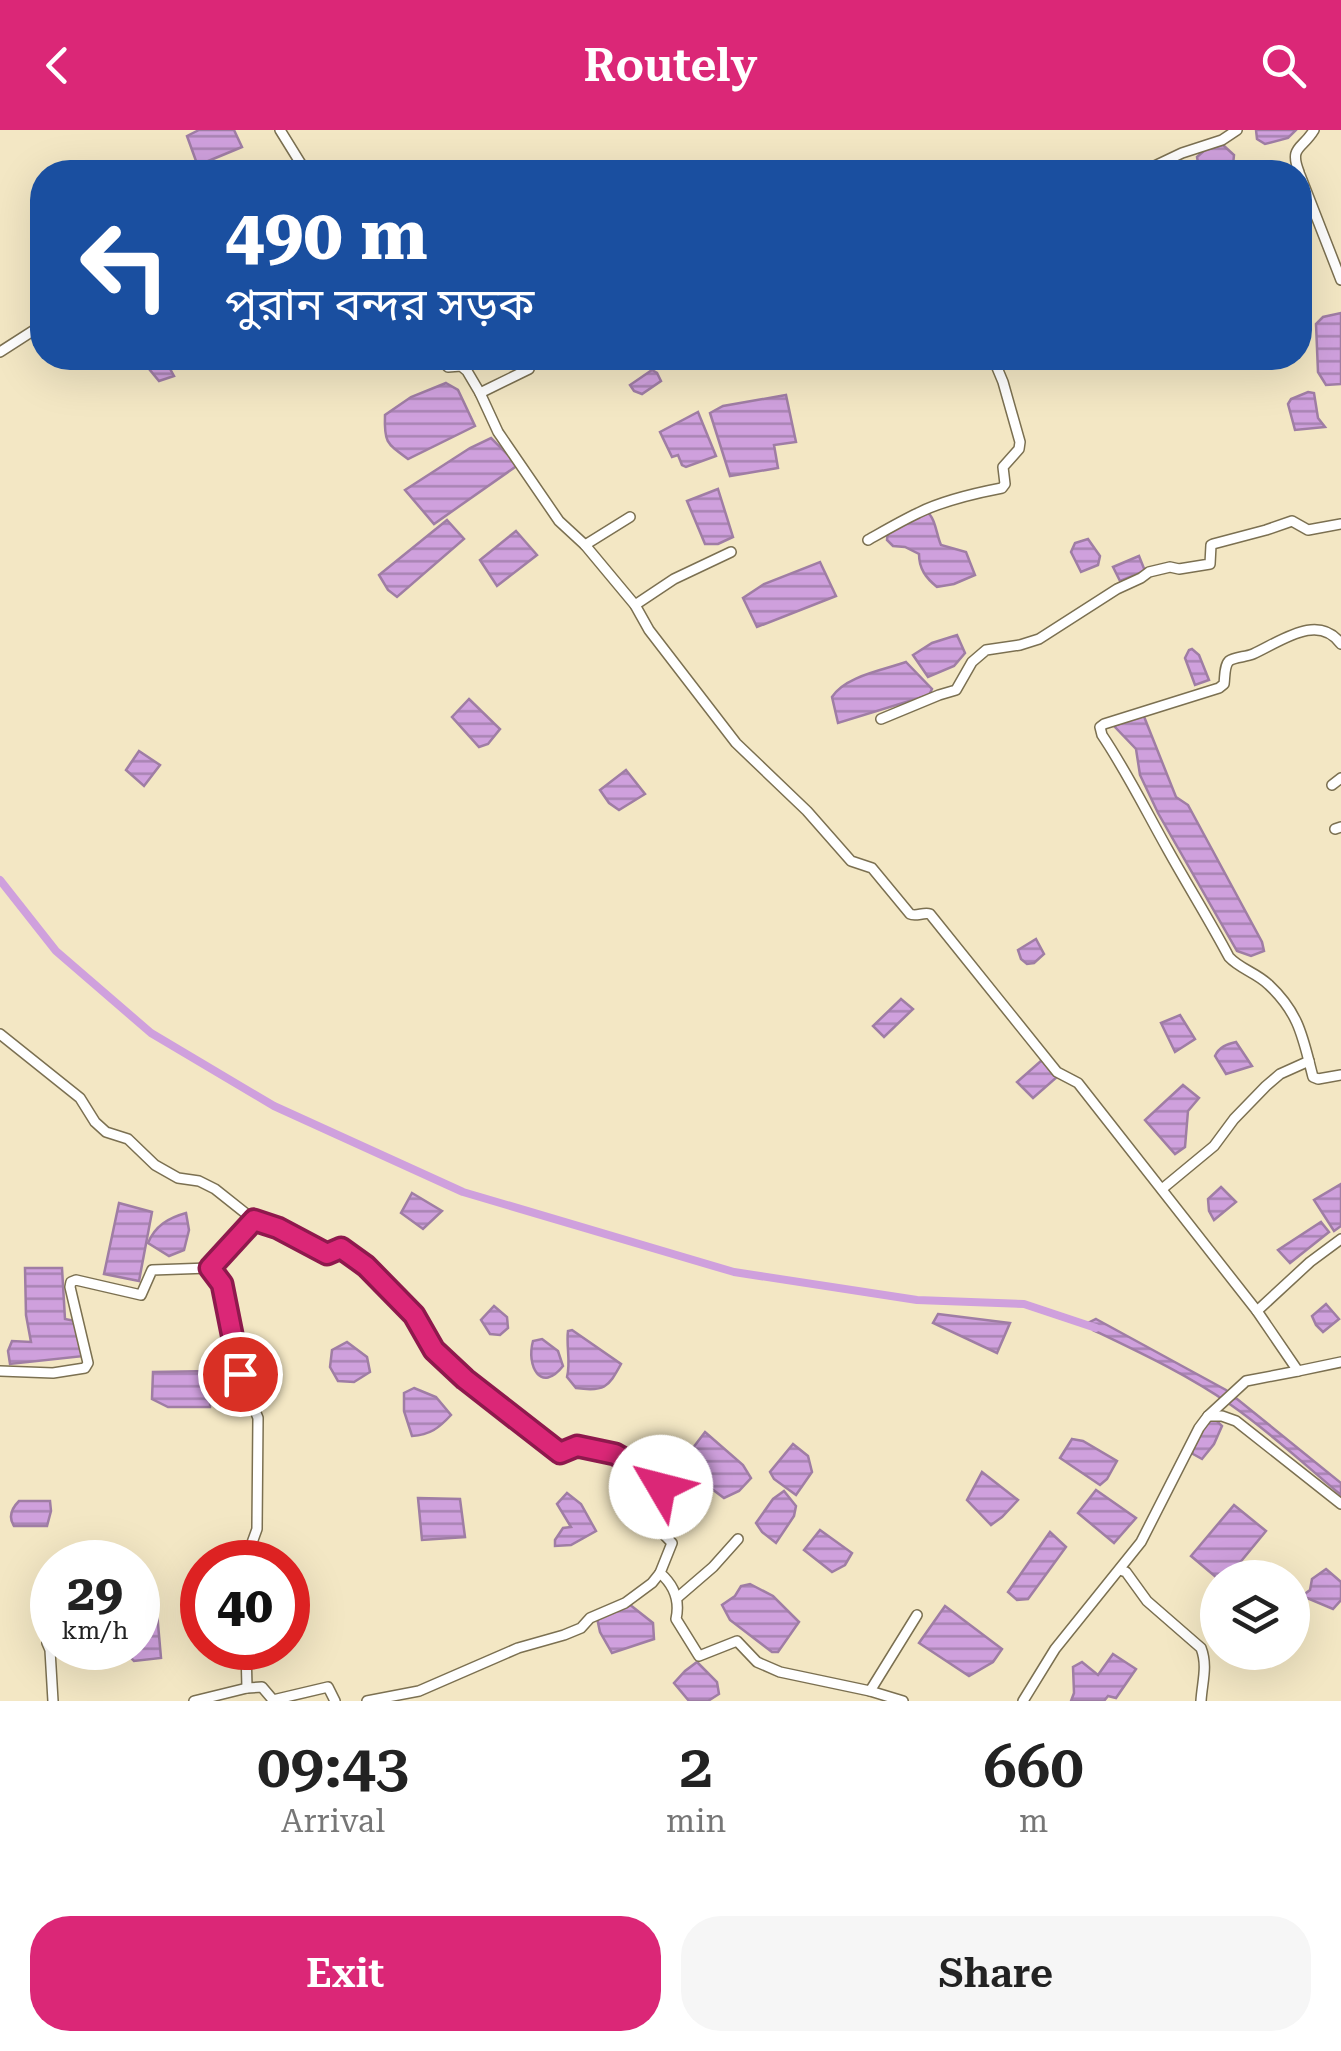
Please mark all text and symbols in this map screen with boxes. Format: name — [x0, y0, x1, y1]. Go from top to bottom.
icon: back — [30, 38, 85, 93]
icon: search — [1256, 38, 1311, 93]
text: Routely — [584, 39, 757, 92]
text: 490 m — [225, 194, 428, 276]
icon: left — [60, 200, 190, 330]
text: পুরান বন্দর সড়ক — [225, 278, 534, 331]
pin — [198, 1332, 283, 1417]
icon: arrive — [213, 1347, 268, 1402]
position arrow — [609, 1435, 713, 1539]
speed limit sign: 40 — [180, 1540, 310, 1670]
map controls — [1200, 1560, 1310, 1670]
button: layers — [1200, 1560, 1310, 1670]
text: 29 — [67, 1564, 123, 1622]
text: km/h — [62, 1616, 128, 1645]
text: 09:43 — [257, 1731, 409, 1802]
text: 2 — [679, 1731, 713, 1802]
text: 660 — [983, 1731, 1084, 1802]
text: Arrival — [281, 1802, 385, 1840]
text: min — [666, 1802, 726, 1840]
text: m — [1019, 1802, 1048, 1840]
button: Exit — [30, 1916, 661, 2031]
button: Share — [681, 1916, 1311, 2031]

